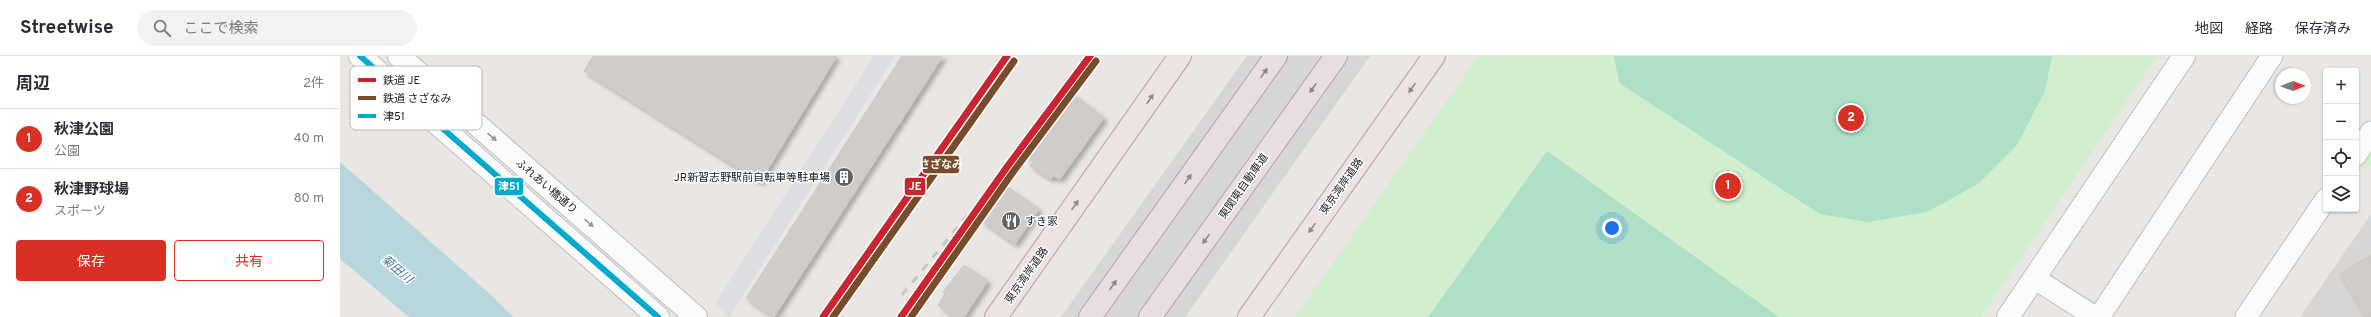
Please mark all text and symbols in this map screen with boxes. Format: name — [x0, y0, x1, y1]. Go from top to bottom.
search box — [137, 10, 417, 46]
text: Streetwise — [20, 16, 113, 40]
icon: search — [151, 17, 173, 39]
text: ここで検索 — [183, 20, 258, 39]
text: 地図 — [2195, 21, 2223, 38]
text: 経路 — [2245, 21, 2273, 38]
text: 保存済み — [2295, 21, 2351, 38]
legend — [350, 66, 482, 130]
one-way arrow — [1260, 68, 1268, 79]
north arrow — [2275, 68, 2311, 104]
map controls — [2323, 68, 2359, 212]
button: + — [2323, 68, 2359, 104]
text: 周辺 — [16, 74, 50, 96]
text: 鉄道 JE — [383, 74, 420, 88]
text: 2件 — [303, 76, 324, 92]
one-way arrow — [1309, 82, 1317, 93]
one-way arrow — [1408, 82, 1416, 93]
text: 鉄道 さざなみ — [383, 92, 452, 106]
one-way arrow — [1146, 94, 1154, 104]
pin: 2 — [1838, 103, 1864, 133]
button: − — [2323, 104, 2359, 140]
text: 津51 — [383, 110, 405, 124]
text: 秋津公園 — [54, 121, 114, 140]
text: 1 — [26, 131, 32, 147]
text: 40 m — [294, 131, 324, 147]
one-way arrow — [486, 133, 497, 142]
button: locate — [2323, 140, 2359, 176]
text: 公園 — [54, 144, 80, 160]
street label: 東関東自動車道 — [1216, 151, 1272, 222]
line badge: さざなみ — [922, 155, 960, 174]
street label: ふれあい橋通り — [513, 156, 580, 217]
street label: 東京湾岸道路 — [1317, 156, 1366, 218]
text: さざなみ — [919, 158, 963, 172]
building icon: JR新習志野駅前自転車等駐車場 — [833, 166, 855, 188]
place label: JR新習志野駅前自転車等駐車場 — [674, 171, 830, 185]
pin: 1 — [1715, 171, 1741, 201]
one-way arrow — [1184, 174, 1192, 185]
button: layers — [2323, 176, 2359, 212]
line badge: 津51 — [494, 177, 524, 196]
line badge: JE — [904, 177, 926, 196]
text: 津51 — [498, 180, 520, 194]
text: JE — [909, 180, 922, 194]
text: 秋津野球場 — [54, 181, 129, 200]
text: 2 — [25, 191, 33, 207]
text: 80 m — [294, 191, 324, 207]
one-way arrow — [1071, 200, 1079, 210]
text: スポーツ — [54, 204, 106, 220]
restaurant icon: すき家 — [1000, 210, 1022, 232]
place label: すき家 — [1025, 215, 1058, 229]
your location — [1602, 218, 1622, 238]
one-way arrow — [584, 219, 594, 228]
one-way arrow — [1308, 223, 1316, 233]
one-way arrow — [1201, 234, 1210, 245]
button: 保存 — [16, 240, 166, 281]
button: 共有 — [174, 240, 324, 281]
street label: 東京湾岸道路 — [1002, 245, 1051, 307]
water label: 菊田川 — [377, 252, 417, 289]
one-way arrow — [1109, 280, 1117, 291]

